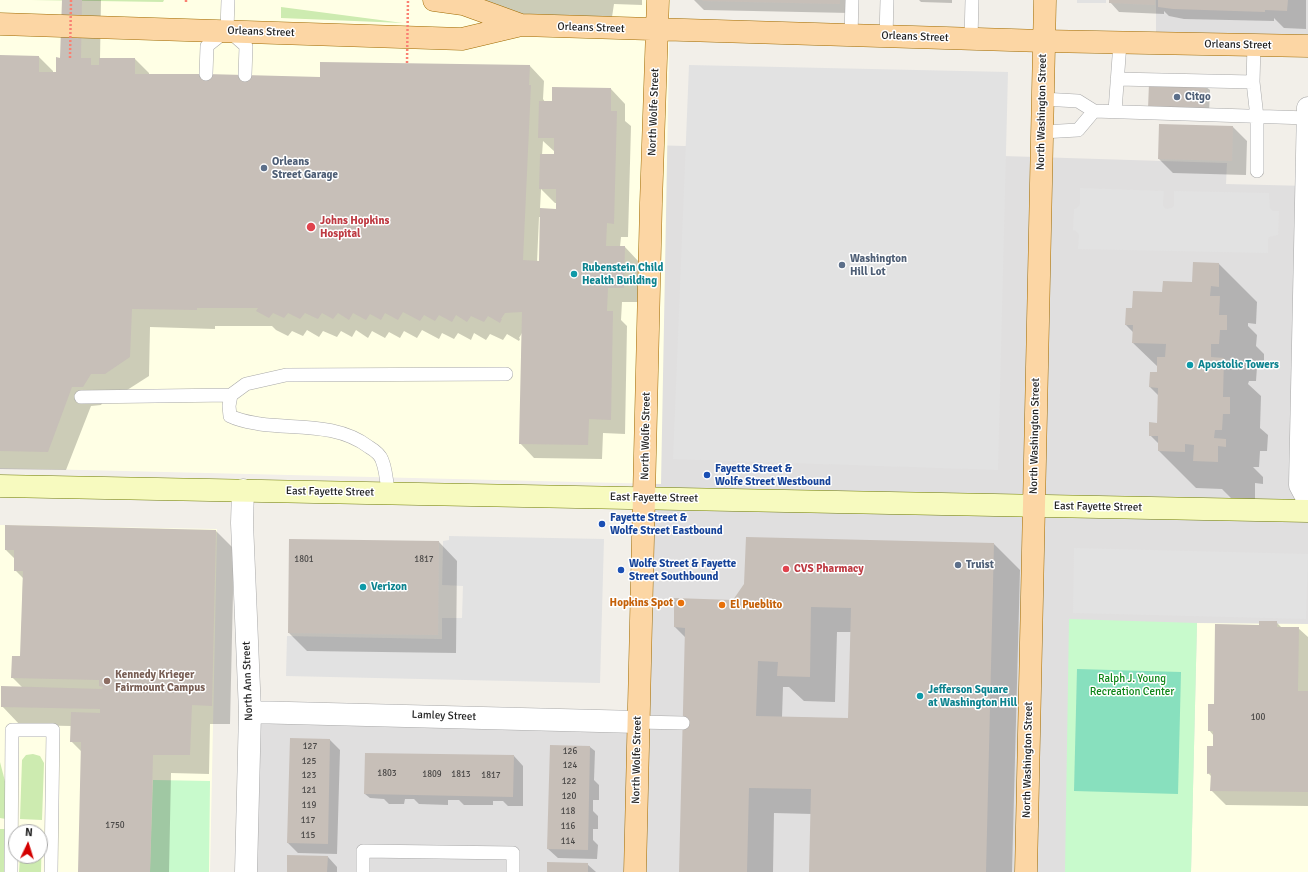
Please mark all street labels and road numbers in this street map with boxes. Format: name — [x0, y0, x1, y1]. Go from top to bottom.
street label: Orleans Street — [557, 20, 625, 36]
street label: Orleans Street — [227, 24, 295, 40]
street label: Orleans Street — [881, 29, 949, 45]
street label: Orleans Street — [1204, 38, 1272, 52]
street label: North Washington Street — [1034, 54, 1050, 170]
street label: North Wolfe Street — [646, 68, 662, 156]
street label: North Washington Street — [1027, 378, 1043, 494]
street label: North Wolfe Street — [639, 392, 653, 480]
street label: East Fayette Street — [286, 485, 374, 499]
street label: East Fayette Street — [610, 491, 698, 505]
street label: East Fayette Street — [1054, 500, 1142, 514]
street label: North Ann Street — [240, 641, 256, 721]
street label: North Washington Street — [1020, 702, 1036, 818]
street label: Lamley Street — [411, 708, 477, 724]
street label: North Wolfe Street — [630, 716, 644, 804]

